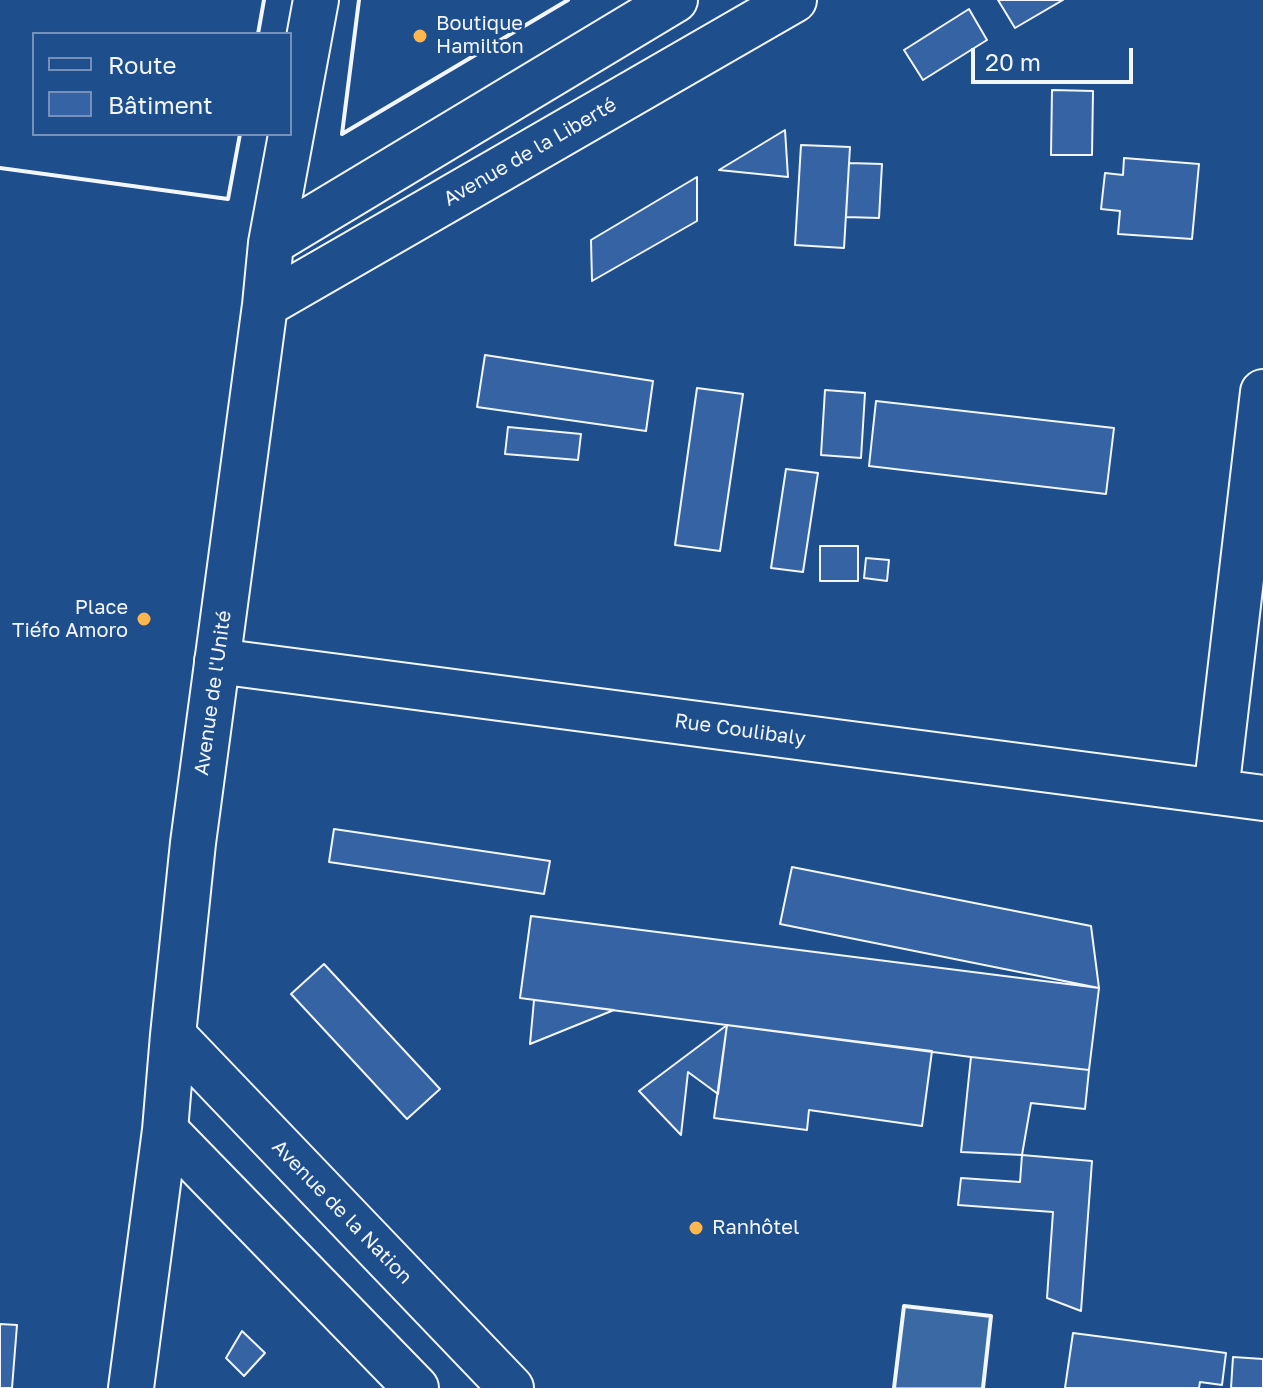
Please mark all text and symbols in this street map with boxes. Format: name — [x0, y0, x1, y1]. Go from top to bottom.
place label: Boutique Hamilton — [436, 12, 524, 59]
marker: Boutique Hamilton — [411, 27, 429, 45]
legend — [32, 32, 292, 136]
scale bar — [975, 32, 1137, 82]
text: 20 m — [985, 47, 1041, 76]
text: Route — [108, 50, 177, 79]
text: Bâtiment — [108, 90, 213, 119]
street label: Avenue de la Liberté — [439, 93, 621, 211]
place label: Place Tiéfo Amoro — [12, 596, 128, 643]
street label: Avenue de l'Unité — [190, 609, 236, 777]
marker: Place Tiéfo Amoro — [135, 610, 153, 628]
street label: Rue Coulibaly — [673, 709, 807, 751]
street label: Avenue de la Nation — [267, 1135, 417, 1289]
place label: Ranhôtel — [712, 1216, 799, 1240]
marker: Ranhôtel — [687, 1219, 705, 1237]

